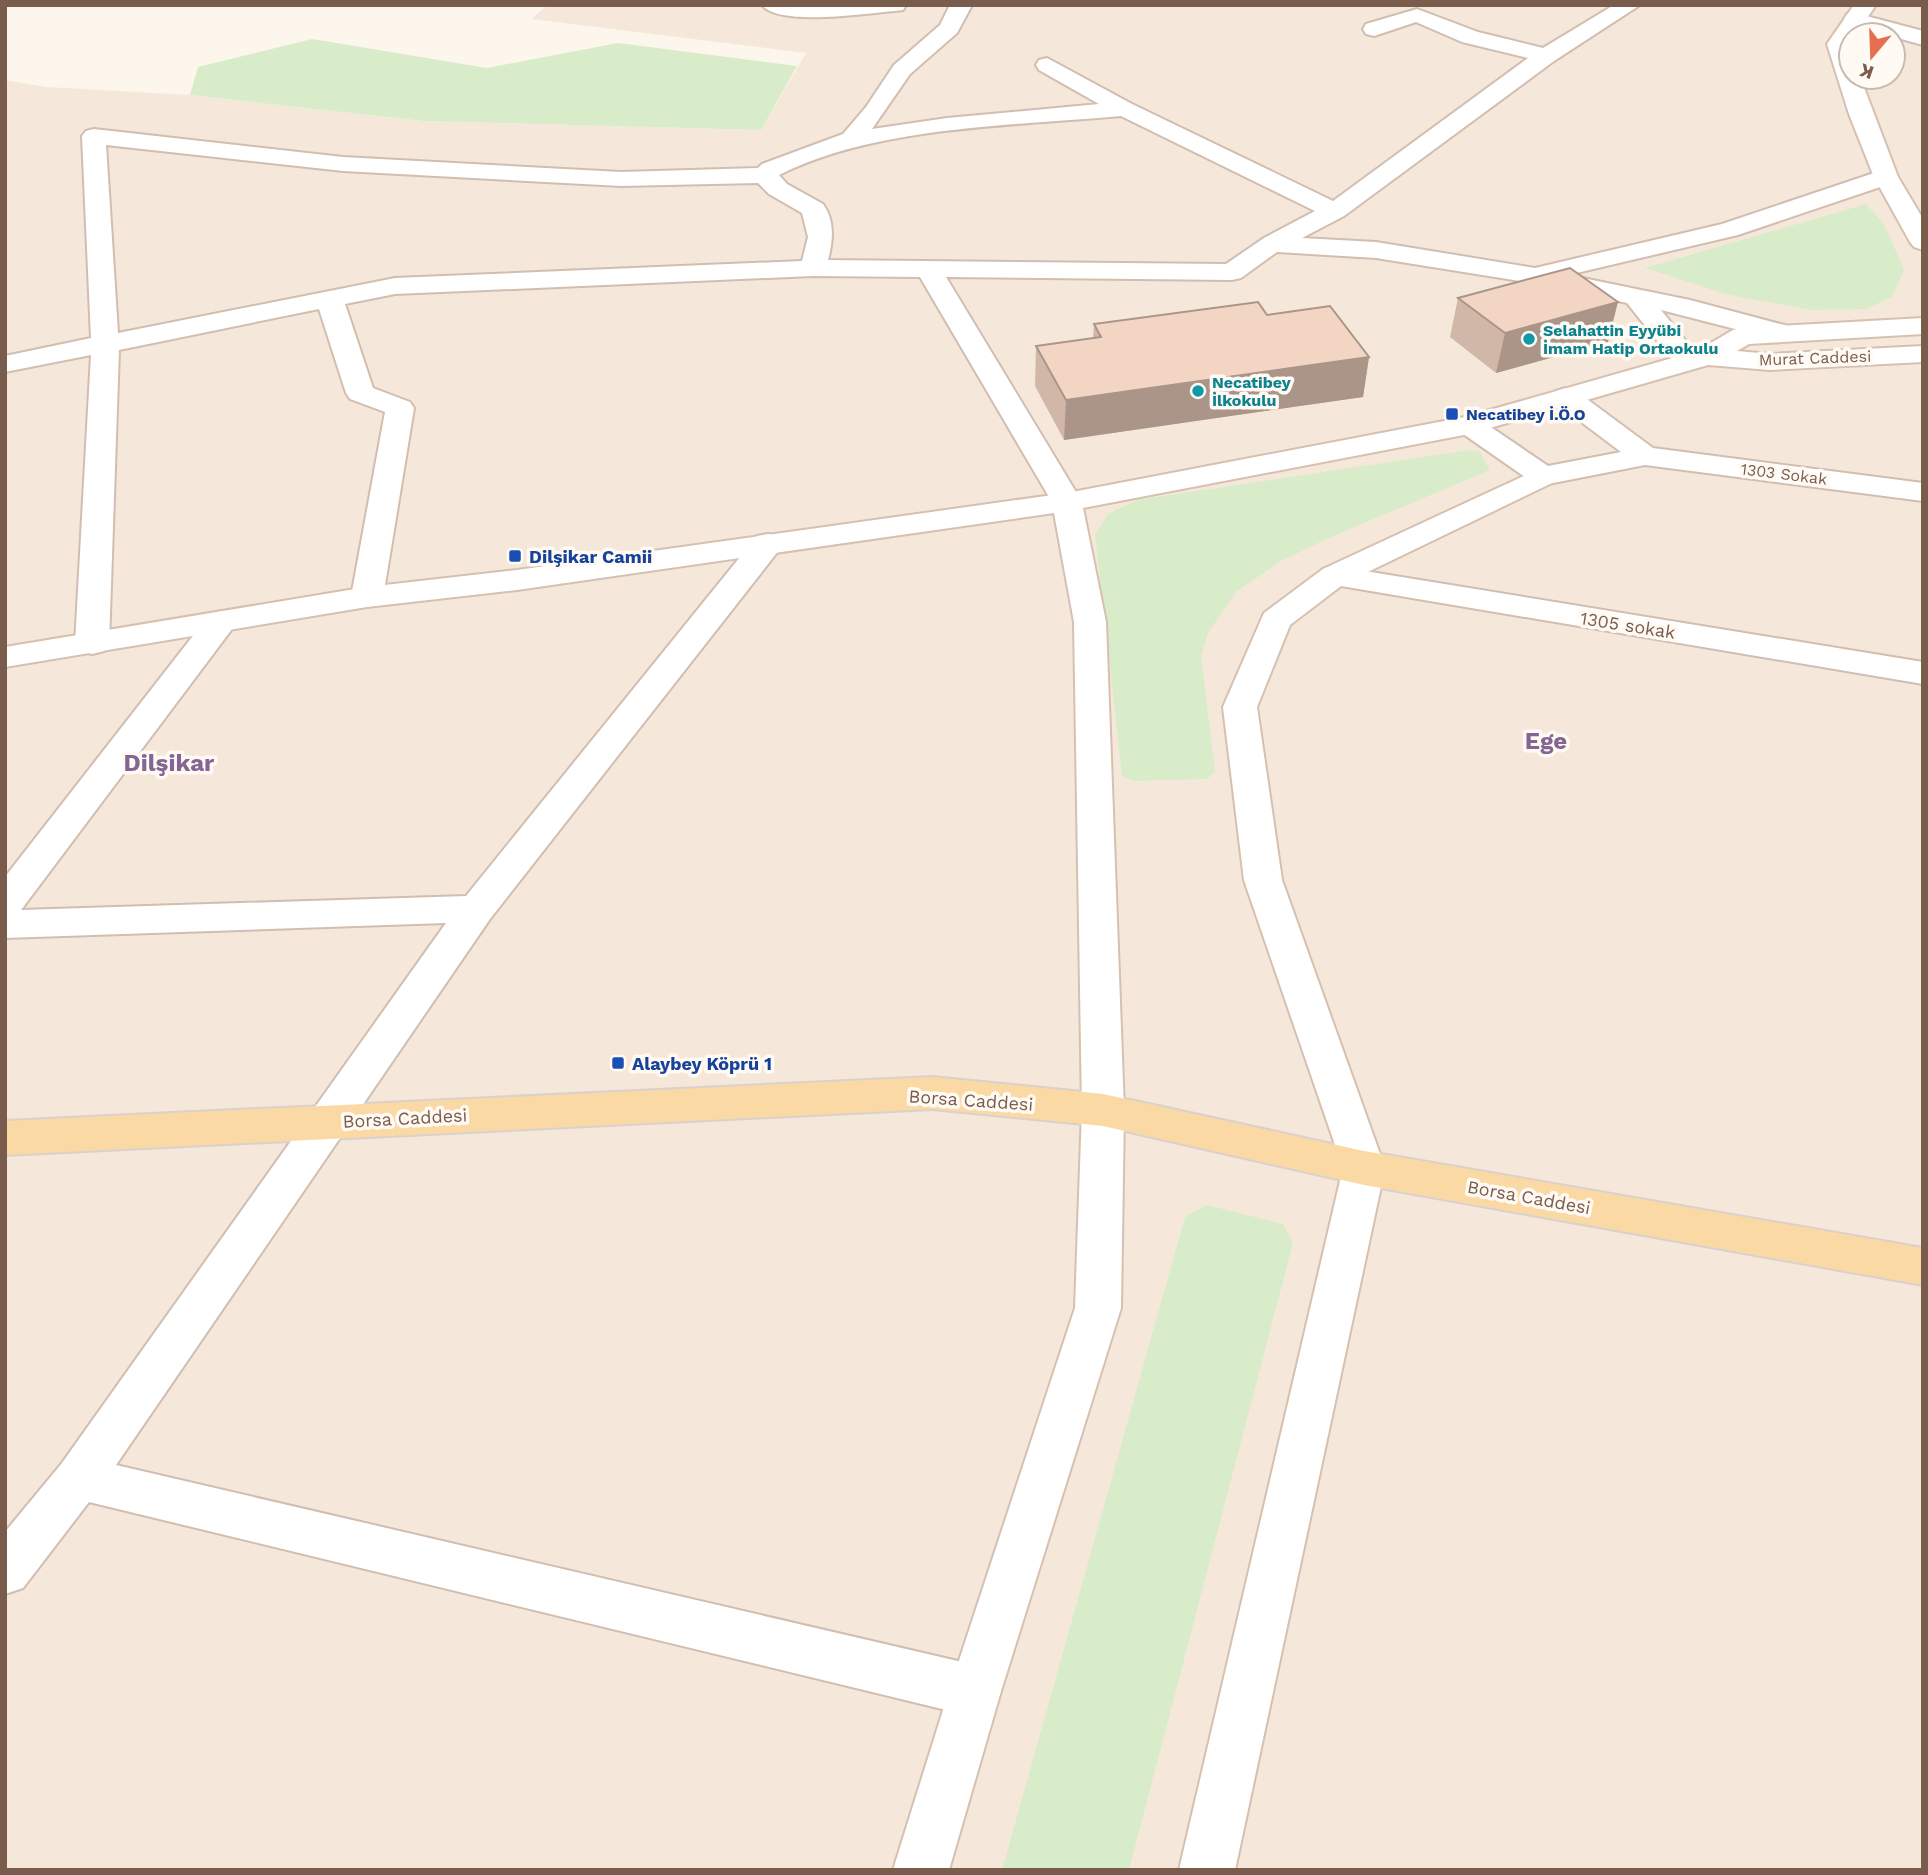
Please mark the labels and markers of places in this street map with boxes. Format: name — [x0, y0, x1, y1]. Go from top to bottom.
place label: Selahattin Eyyübi İmam Hatip Ortaokulu — [1543, 321, 1718, 358]
marker: Selahattin Eyyübi İmam Hatip Ortaokulu — [1521, 331, 1537, 347]
place label: Necatibey İlkokulu — [1212, 373, 1292, 410]
marker: Necatibey İlkokulu — [1190, 383, 1206, 399]
place label: Necatibey İ.Ö.O — [1466, 405, 1586, 424]
marker: Necatibey İ.Ö.O — [1444, 406, 1460, 422]
place label: Dilşikar Camii — [529, 546, 652, 567]
marker: Dilşikar Camii — [507, 548, 523, 564]
place label: Alaybey Köprü 1 — [632, 1053, 772, 1074]
marker: Alaybey Köprü 1 — [610, 1055, 626, 1071]

